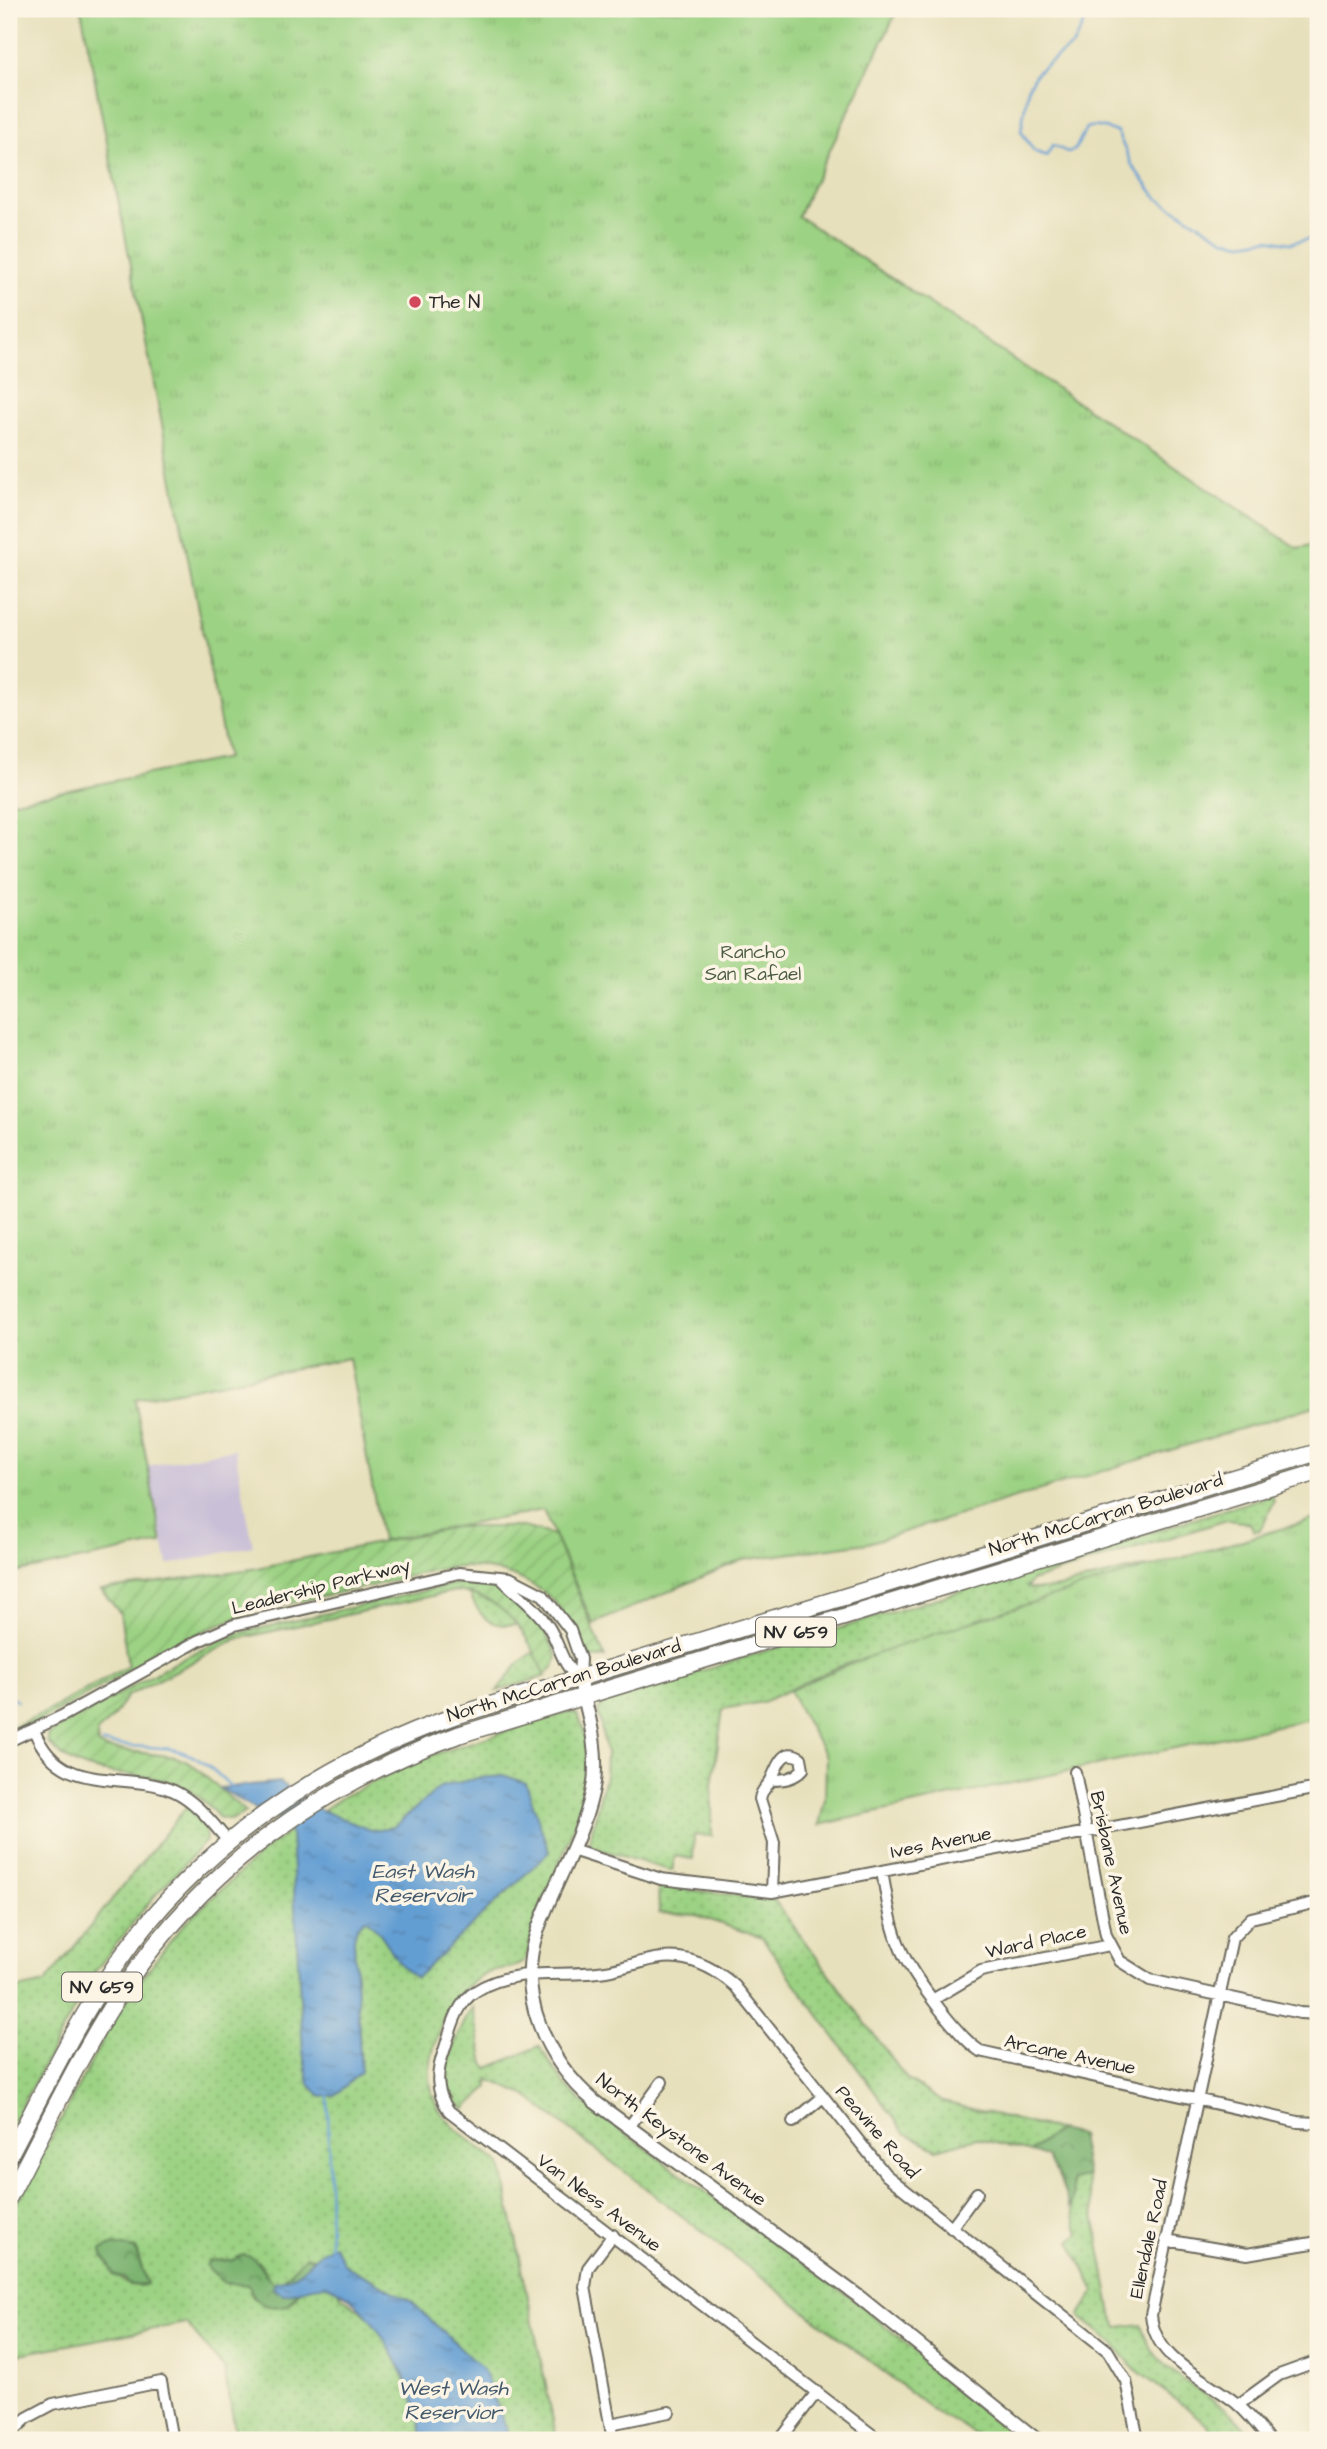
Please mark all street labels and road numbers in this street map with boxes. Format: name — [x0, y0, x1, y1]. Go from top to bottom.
street label: North McCarran Boulevard — [986, 1466, 1226, 1563]
street label: Leadership Parkway — [229, 1552, 414, 1623]
road number: NV 659 — [756, 1618, 836, 1646]
street label: North McCarran Boulevard — [444, 1632, 684, 1729]
street label: Brisbane Avenue — [1083, 1789, 1139, 1937]
street label: Ives Avenue — [888, 1820, 994, 1866]
street label: Ward Place — [983, 1918, 1089, 1966]
road number: NV 659 — [62, 1972, 142, 2001]
street label: Arcane Avenue — [1002, 2028, 1138, 2082]
street label: North Keystone Avenue — [590, 2067, 772, 2214]
street label: Peavine Road — [829, 2079, 925, 2185]
street label: Van Ness Avenue — [531, 2147, 667, 2259]
street label: Ellendale Road — [1123, 2177, 1175, 2301]

